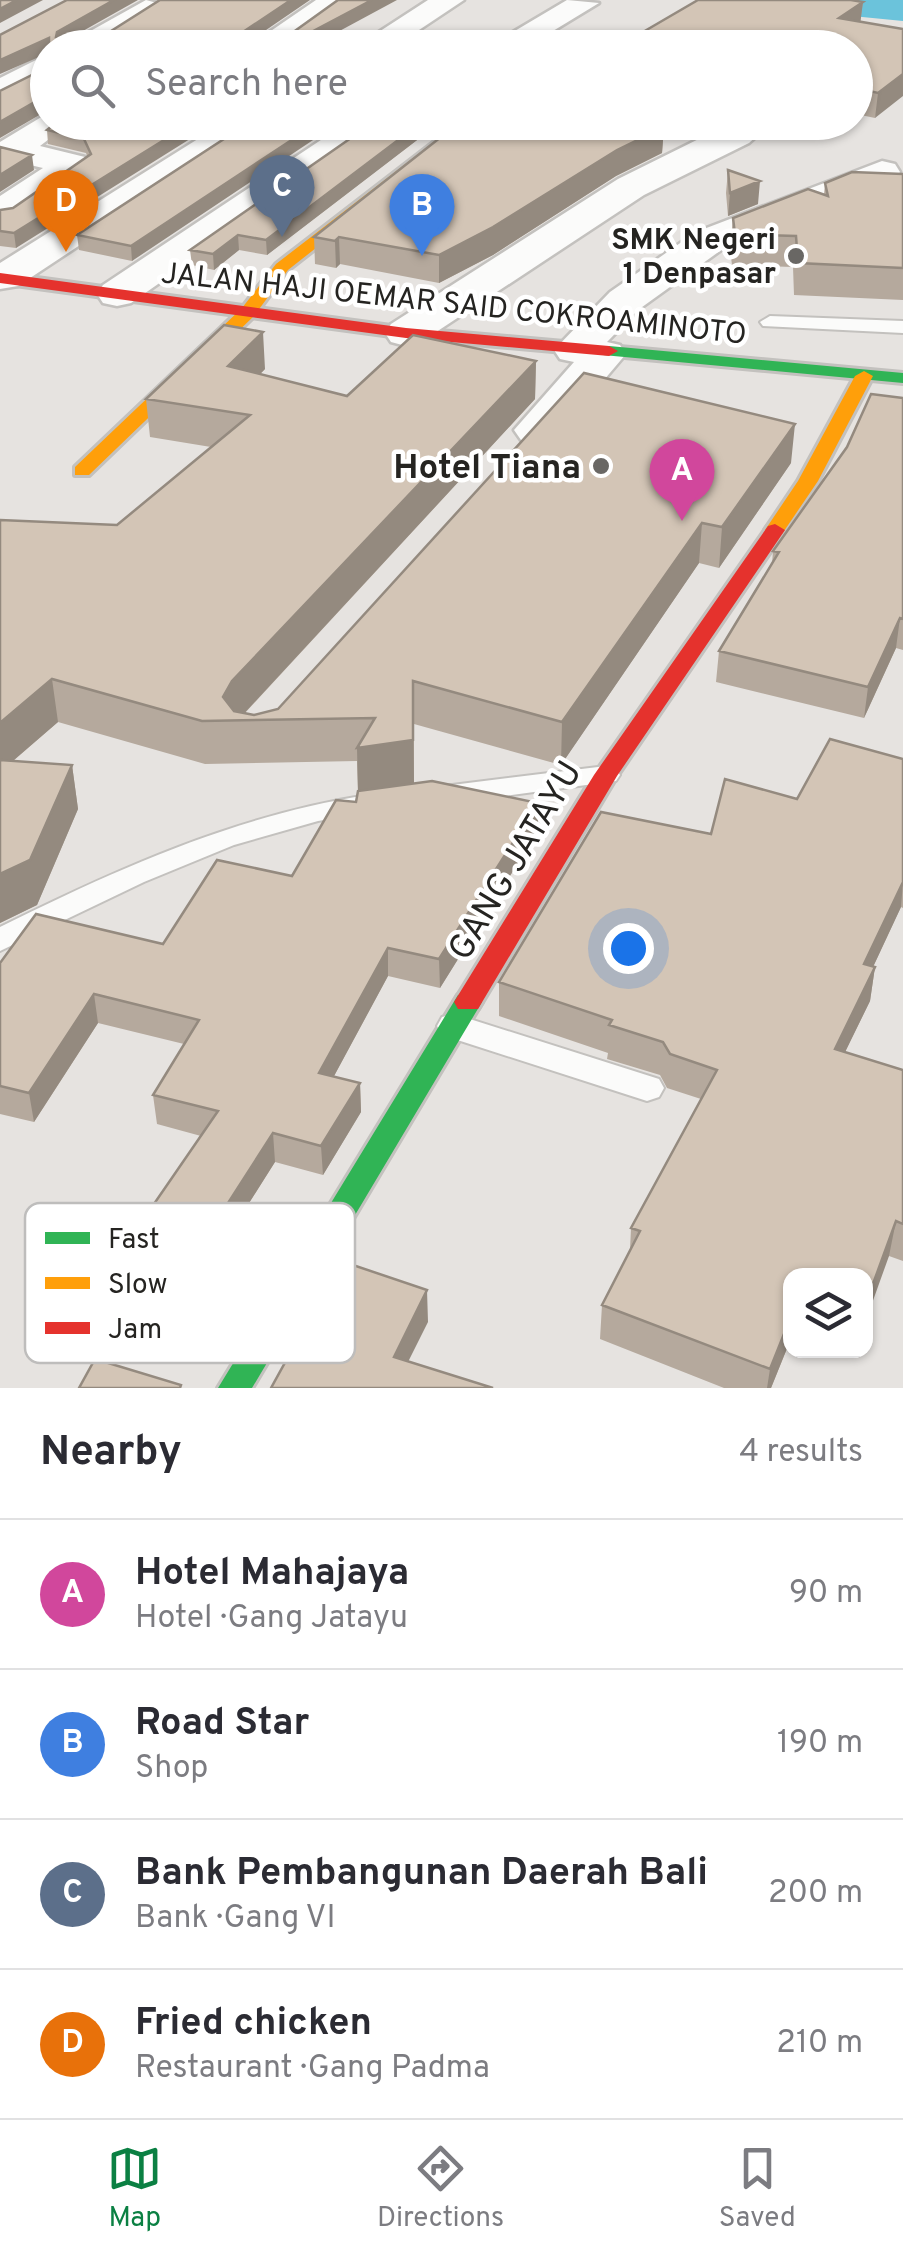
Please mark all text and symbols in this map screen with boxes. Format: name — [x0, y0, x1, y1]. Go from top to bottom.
search box — [30, 30, 873, 140]
icon: search — [65, 58, 120, 113]
text: Search here — [145, 61, 348, 110]
pin: C — [250, 154, 314, 237]
pin: D — [34, 170, 98, 252]
pin: B — [390, 174, 454, 256]
place label: SMK Negeri 1 Denpasar — [611, 223, 776, 294]
marker: SMK Negeri 1 Denpasar — [785, 245, 807, 267]
street label: JALAN HAJI OEMAR SAID COKROAMINOTO — [159, 256, 748, 355]
pin: A — [650, 438, 714, 521]
place label: Hotel Tiana — [393, 447, 581, 491]
marker: Hotel Tiana — [590, 455, 612, 477]
street label: GANG JATAYU — [440, 754, 593, 969]
your location — [603, 923, 654, 974]
legend — [25, 1203, 355, 1363]
text: Fast — [108, 1223, 160, 1259]
text: Slow — [108, 1268, 167, 1304]
map controls — [783, 1268, 873, 1358]
button: layers — [783, 1268, 873, 1358]
text: Jam — [108, 1313, 162, 1349]
text: Nearby — [40, 1427, 182, 1480]
text: 4 results — [739, 1433, 863, 1473]
text: Hotel Mahajaya — [135, 1550, 409, 1599]
text: A — [61, 1574, 84, 1614]
text: 90 m — [789, 1574, 863, 1614]
text: Hotel · Gang Jatayu — [135, 1599, 408, 1639]
text: Road Star — [135, 1700, 309, 1749]
text: B — [61, 1724, 84, 1764]
text: 190 m — [777, 1724, 863, 1764]
text: Shop — [135, 1749, 208, 1789]
text: Bank Pembangunan Daerah Bali — [135, 1850, 708, 1899]
text: C — [62, 1874, 83, 1914]
text: 200 m — [768, 1874, 863, 1914]
text: Bank · Gang VI — [135, 1899, 335, 1939]
text: Fried chicken — [135, 2000, 372, 2049]
text: D — [61, 2024, 84, 2064]
text: 210 m — [776, 2024, 863, 2064]
text: Restaurant · Gang Padma — [135, 2049, 490, 2089]
tab: Map — [107, 2141, 162, 2237]
tab: Directions — [377, 2141, 504, 2237]
tab: Saved — [719, 2141, 796, 2237]

